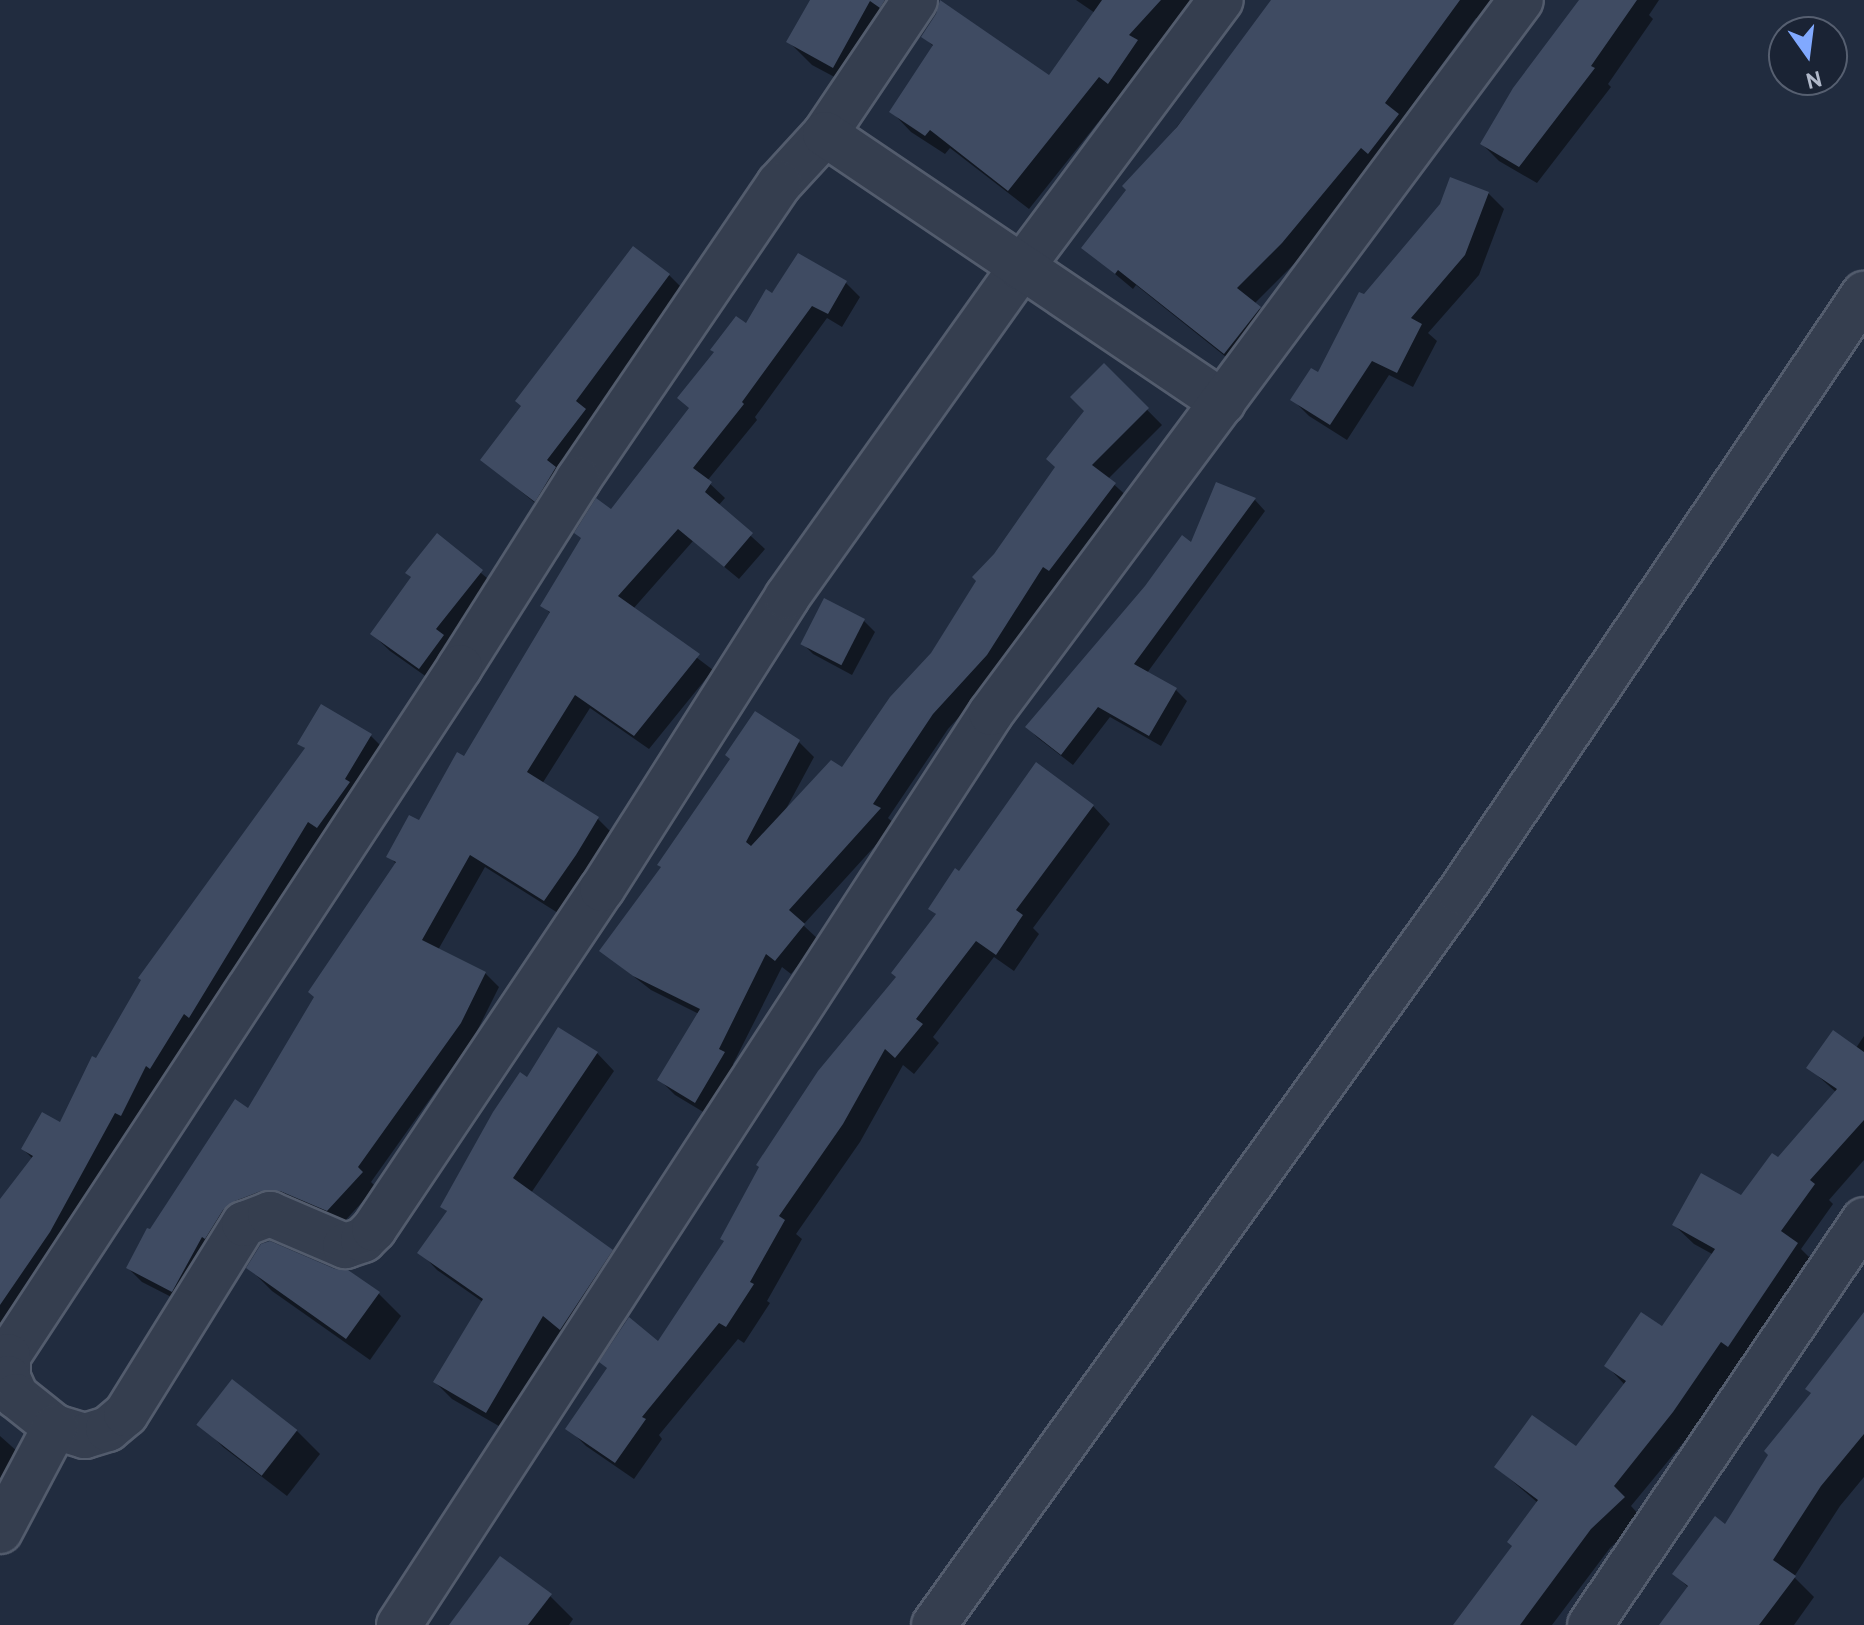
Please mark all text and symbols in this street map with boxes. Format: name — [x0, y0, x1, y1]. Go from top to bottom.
north arrow — [1768, 16, 1848, 96]
text: N — [1803, 63, 1824, 93]

